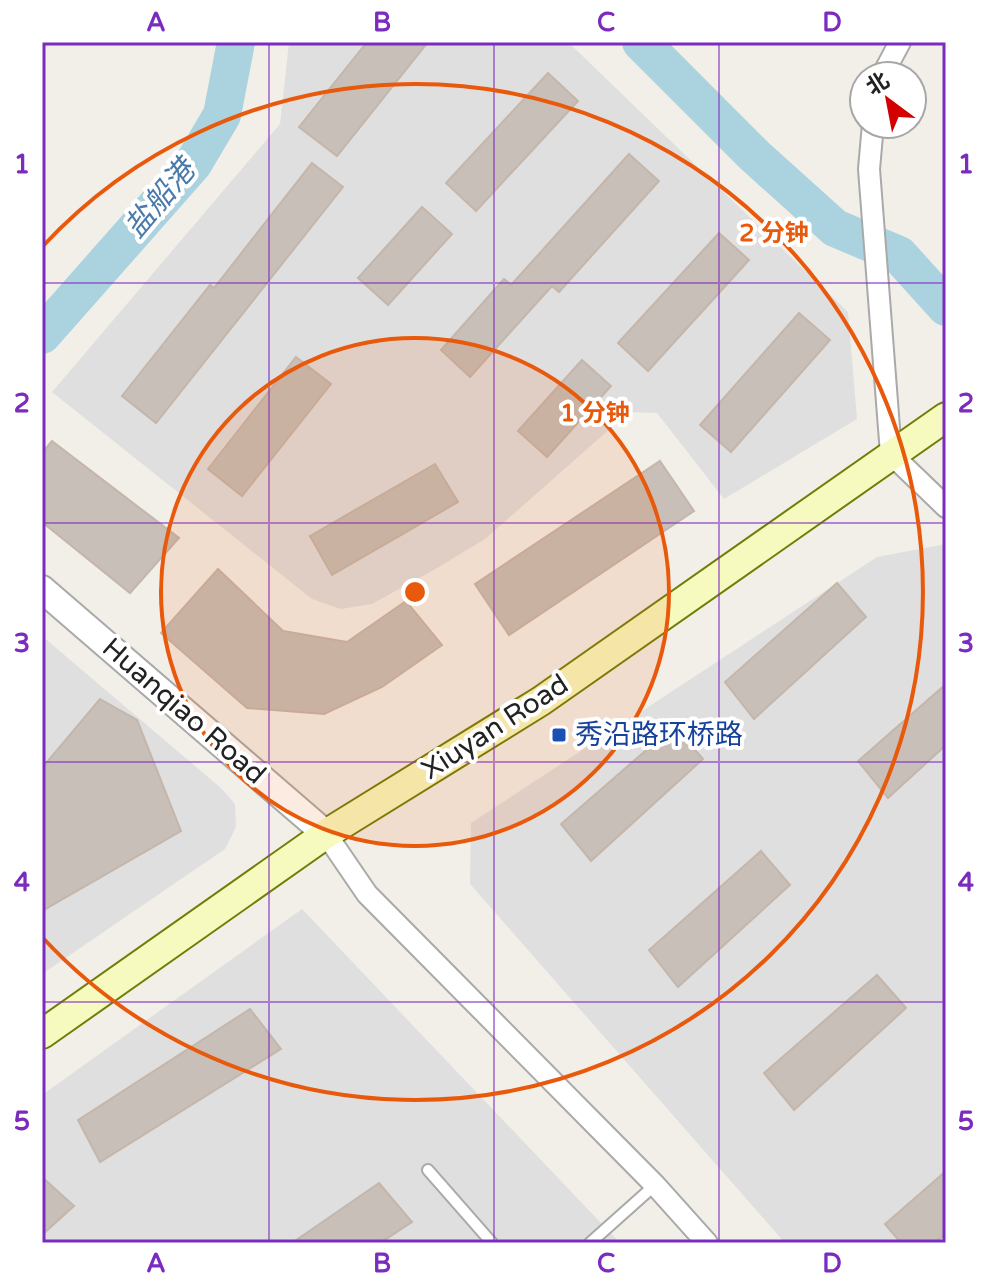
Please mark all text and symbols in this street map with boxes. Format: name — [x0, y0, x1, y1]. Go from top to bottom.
text: A — [146, 7, 166, 38]
text: B — [373, 7, 391, 38]
text: C — [597, 7, 615, 38]
text: D — [822, 7, 842, 38]
north arrow — [848, 60, 928, 140]
text: 北 — [862, 67, 894, 101]
text: 1 — [14, 149, 30, 180]
text: 1 — [958, 149, 974, 180]
water label: 盐船港 — [117, 150, 206, 245]
text: 2 分钟 — [739, 219, 809, 248]
text: 2 — [14, 388, 30, 419]
text: 2 — [958, 388, 974, 419]
text: 1 分钟 — [560, 399, 630, 428]
centre of rings — [401, 578, 429, 606]
text: 3 — [14, 628, 30, 659]
text: 3 — [958, 628, 974, 659]
street label: Huanqiao Road — [95, 631, 273, 791]
street label: Xiuyan Road — [415, 667, 575, 787]
place label: 秀沿路环桥路 — [575, 718, 743, 752]
marker: 秀沿路环桥路 — [550, 726, 568, 744]
text: 4 — [14, 867, 30, 898]
text: 4 — [958, 867, 974, 898]
text: 5 — [14, 1106, 30, 1137]
text: 5 — [958, 1106, 974, 1137]
text: A — [146, 1248, 166, 1279]
text: B — [373, 1248, 391, 1279]
text: C — [597, 1248, 615, 1279]
text: D — [822, 1248, 842, 1279]

